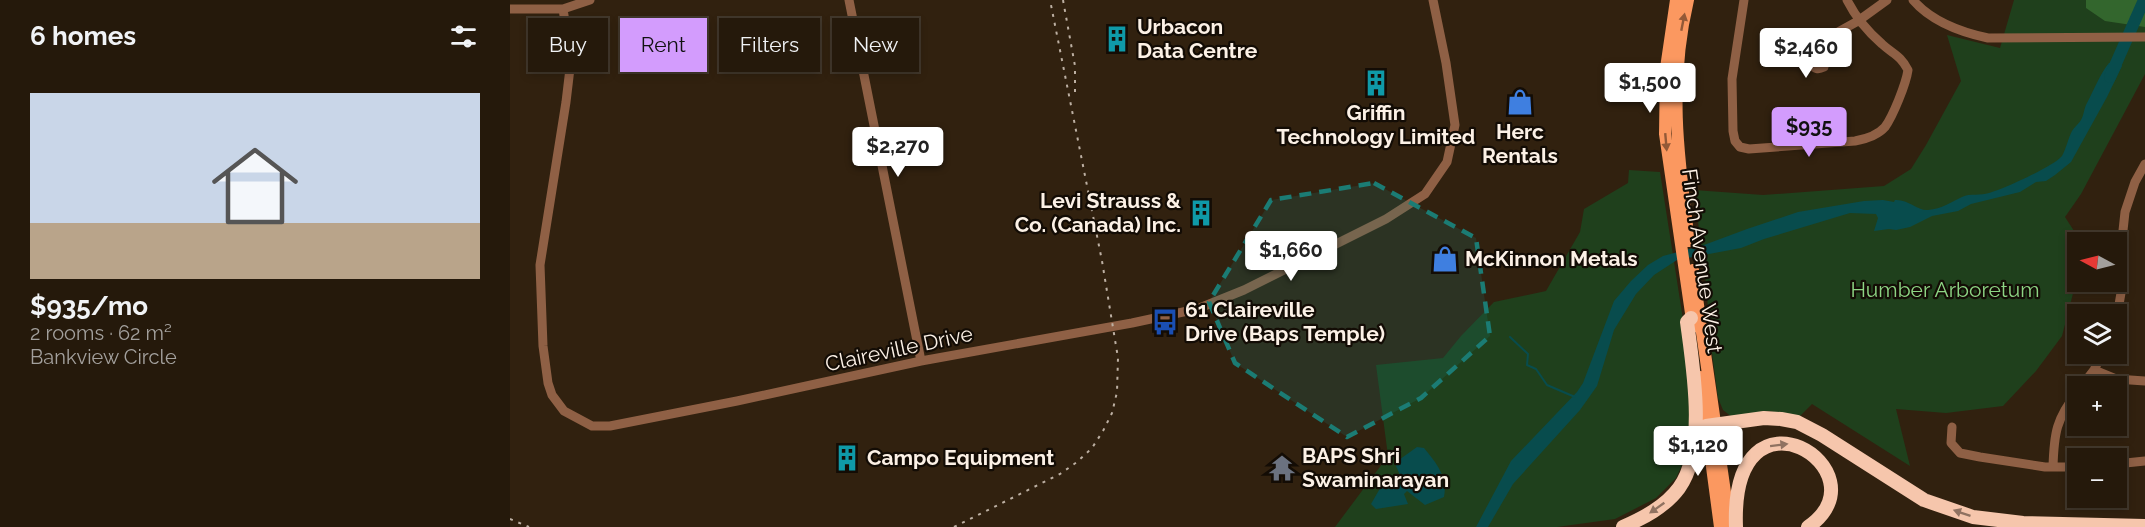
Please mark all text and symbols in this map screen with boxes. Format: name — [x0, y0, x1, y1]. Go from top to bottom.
one-way arrow — [1679, 12, 1688, 31]
place label: Urbacon Data Centre — [1137, 14, 1258, 63]
chip: Buy — [528, 18, 608, 72]
chip: Rent — [620, 18, 707, 72]
chip: Filters — [719, 18, 820, 72]
chip: New — [832, 18, 919, 72]
icon: filters — [447, 20, 480, 53]
text: 6 homes — [30, 21, 136, 51]
building icon: Urbacon Data Centre — [1102, 24, 1132, 54]
pin: $2,460 — [1757, 28, 1855, 79]
text: $2,460 — [1774, 35, 1838, 59]
pin: $1,500 — [1601, 63, 1699, 114]
building icon: Griffin Technology Limited — [1361, 68, 1391, 98]
text: $1,500 — [1619, 70, 1681, 94]
shop icon: Herc Rentals — [1505, 87, 1535, 117]
place label: Griffin Technology Limited — [1277, 100, 1475, 149]
pin: $935 — [1773, 107, 1845, 158]
text: $935 — [1786, 114, 1832, 138]
place label: Herc Rentals — [1482, 119, 1558, 168]
pin: $2,270 — [849, 127, 947, 178]
icon: home — [201, 132, 309, 240]
one-way arrow — [1661, 132, 1671, 151]
text: $2,270 — [866, 134, 930, 158]
street label: Finch Avenue West — [1677, 167, 1728, 355]
place label: Levi Strauss & Co. (Canada) Inc. — [1015, 188, 1181, 237]
building icon: Levi Strauss & Co. (Canada) Inc. — [1186, 198, 1216, 228]
pin: $1,660 — [1242, 231, 1340, 282]
north arrow — [2067, 232, 2127, 292]
map controls — [2067, 232, 2127, 508]
text: $1,660 — [1259, 238, 1323, 262]
shop icon: McKinnon Metals — [1430, 244, 1460, 274]
place label: McKinnon Metals — [1465, 246, 1638, 271]
park label: Humber Arboretum — [1850, 277, 2040, 302]
text: $935/mo — [30, 291, 148, 321]
place label: 61 Claireville Drive (Baps Temple) — [1185, 297, 1385, 346]
button: layers — [2067, 304, 2127, 364]
bus stop icon: 61 Claireville Drive (Baps Temple) — [1150, 307, 1180, 337]
text: 2 rooms · 62 m² — [30, 321, 172, 345]
street label: Claireville Drive — [823, 321, 975, 376]
text: Bankview Circle — [30, 345, 177, 369]
button: + — [2067, 376, 2127, 436]
pin: $1,120 — [1649, 426, 1747, 477]
text: $1,120 — [1668, 433, 1728, 457]
one-way arrow — [1770, 440, 1789, 449]
building icon: Campo Equipment — [832, 443, 862, 473]
place label: BAPS Shri Swaminarayan — [1302, 443, 1449, 492]
place label: Campo Equipment — [867, 445, 1054, 470]
button: − — [2067, 448, 2127, 508]
temple icon: BAPS Shri Swaminarayan — [1267, 453, 1297, 483]
one-way arrow — [1649, 502, 1665, 513]
one-way arrow — [1952, 507, 1970, 517]

